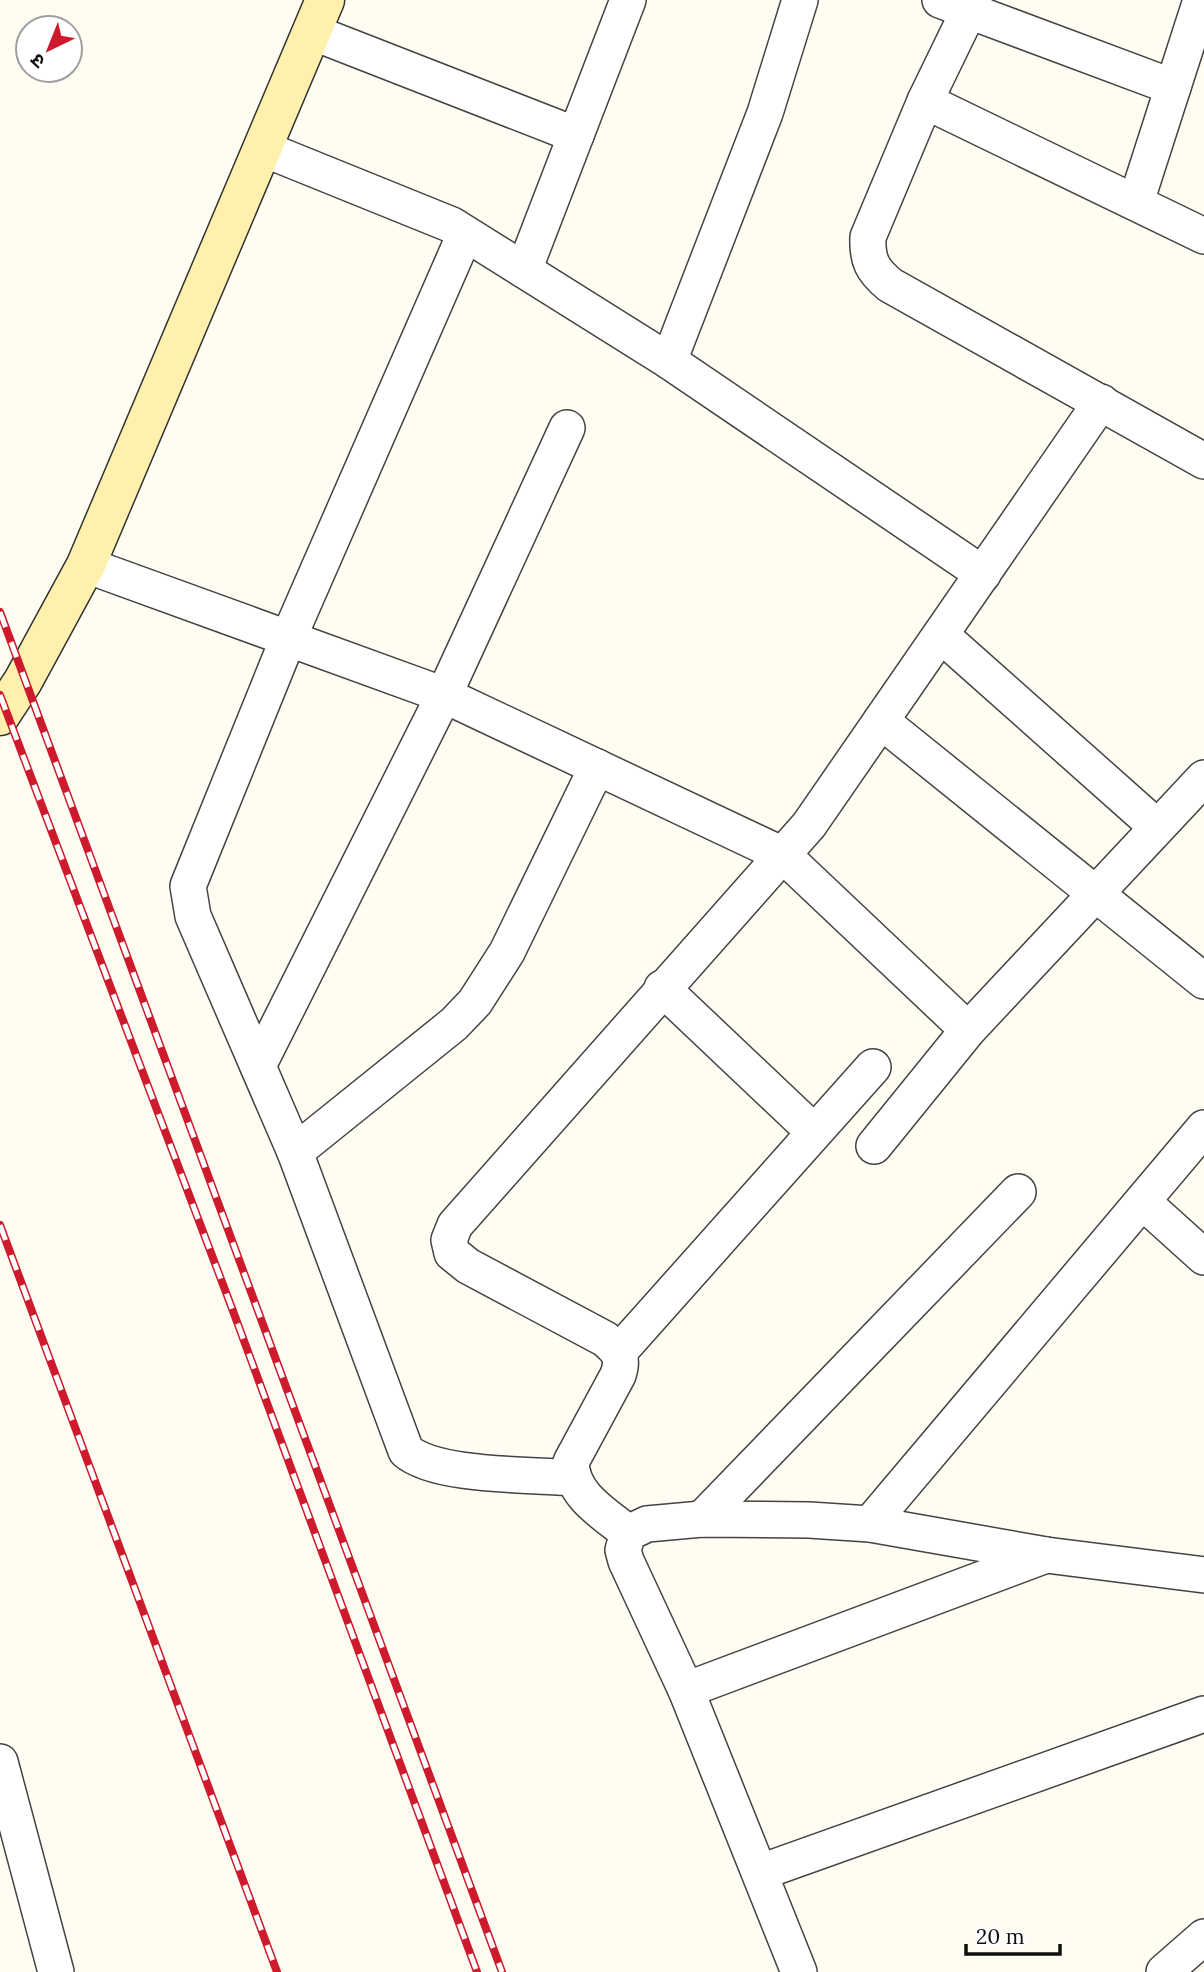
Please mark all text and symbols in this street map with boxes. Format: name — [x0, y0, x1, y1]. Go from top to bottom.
north arrow — [14, 14, 84, 84]
text: उ — [25, 48, 50, 74]
scale bar — [966, 1912, 1060, 1956]
text: 20 m — [976, 1923, 1025, 1950]

